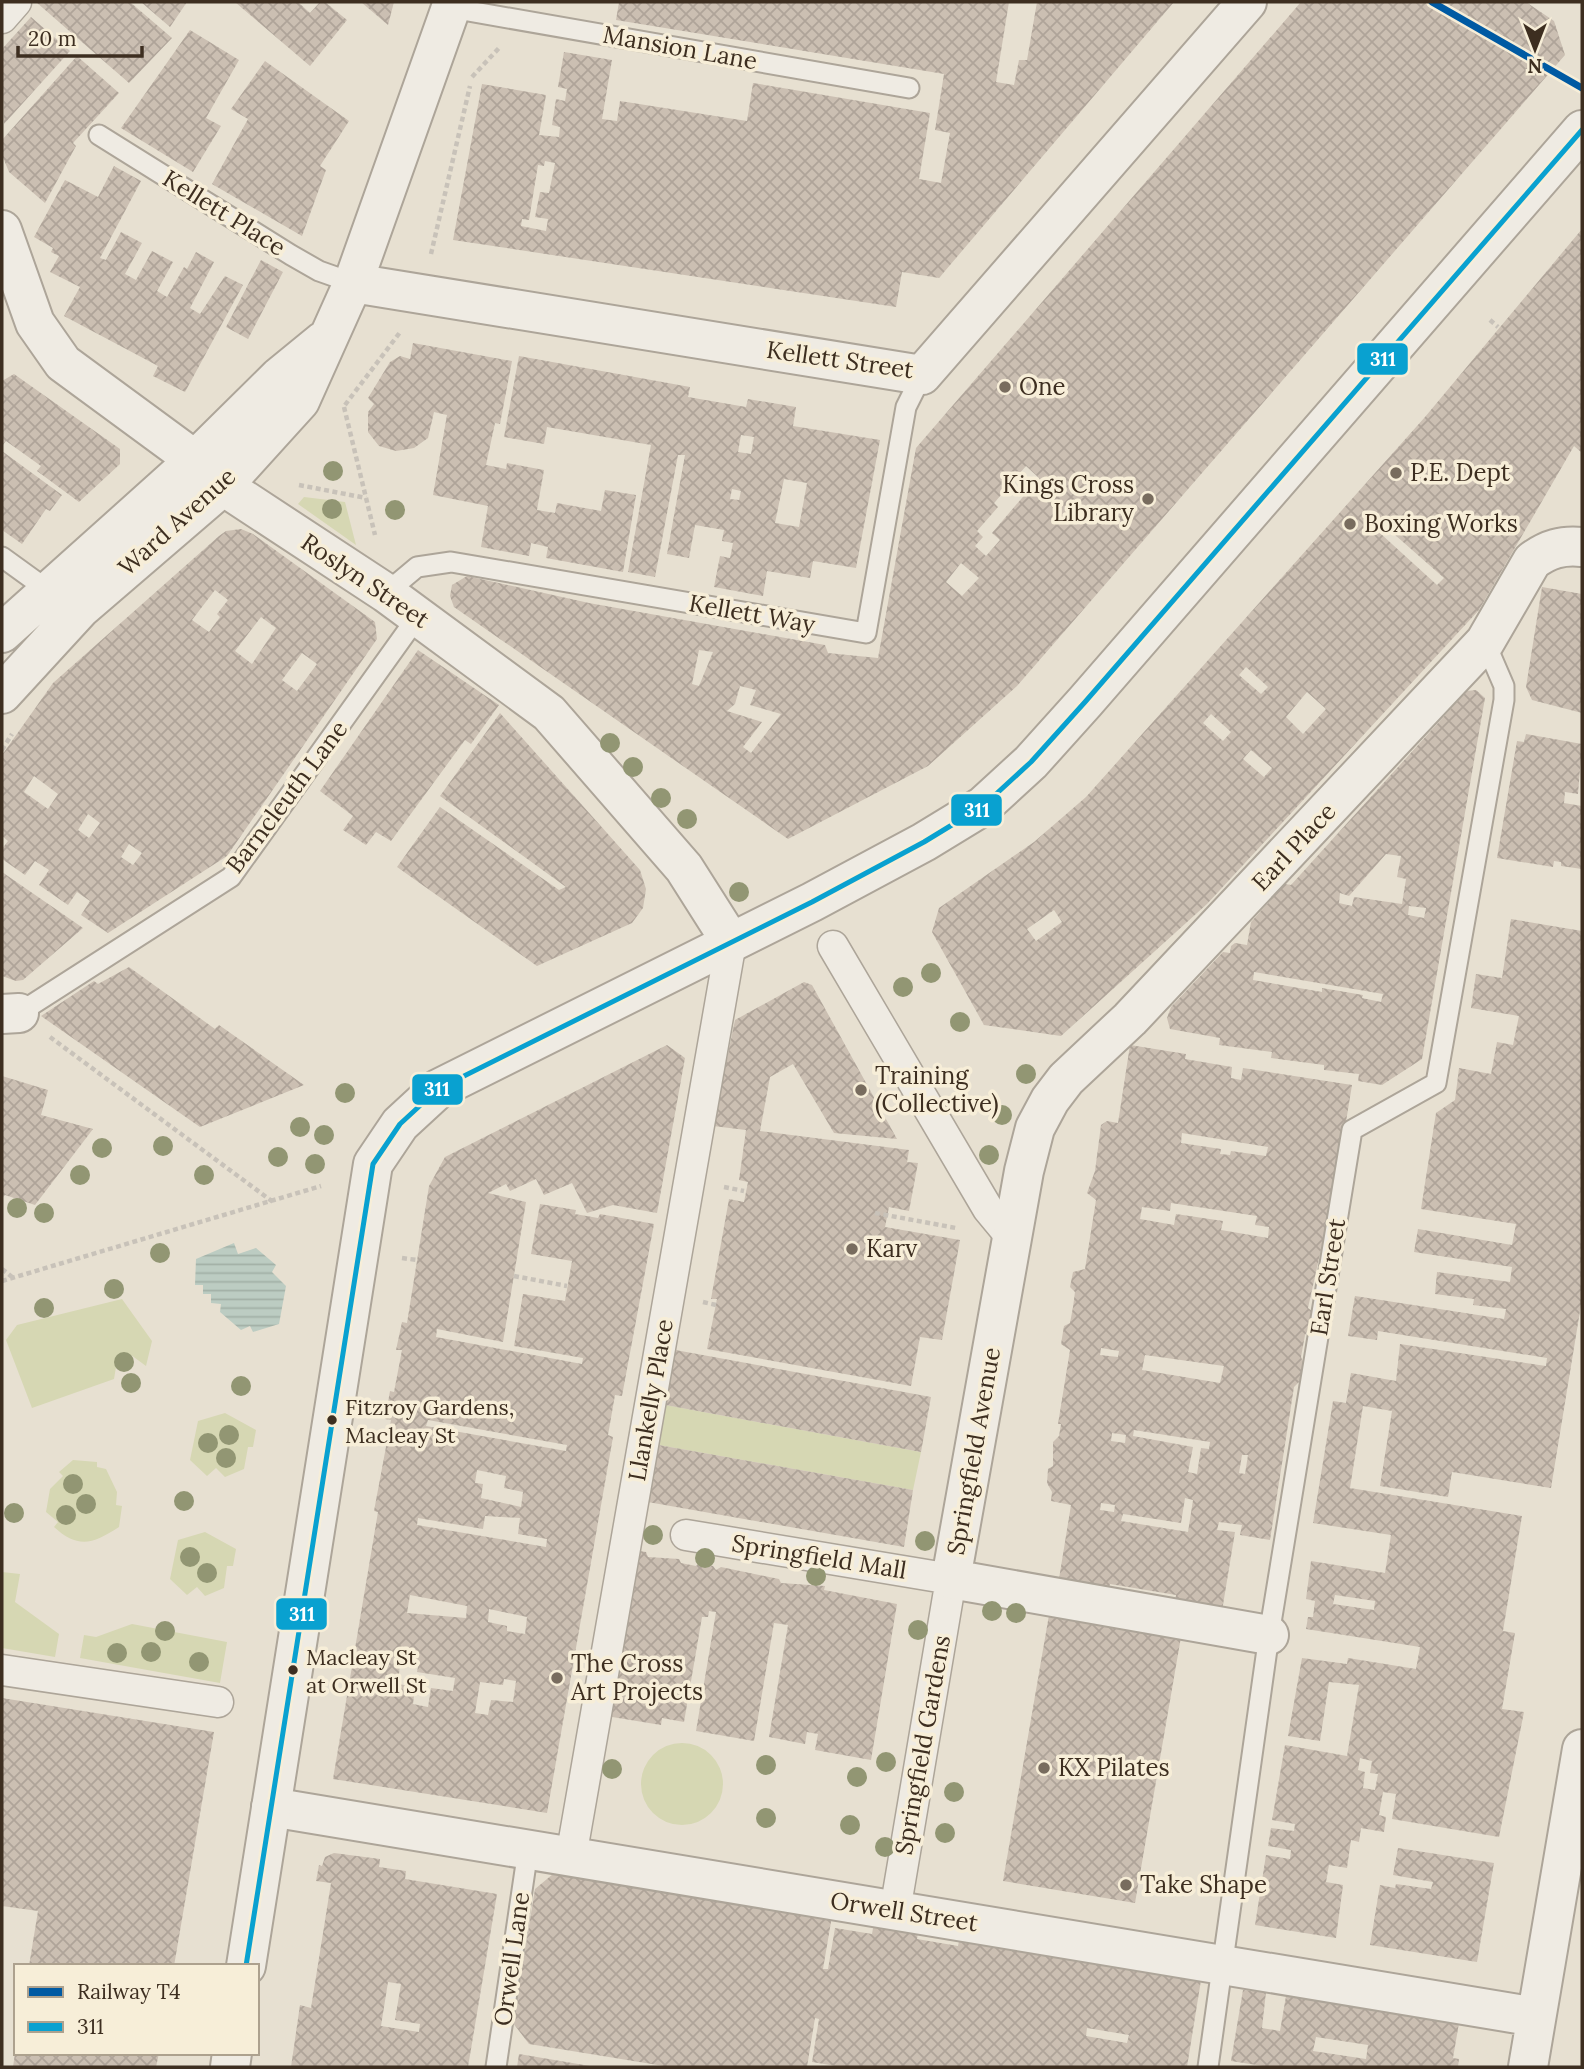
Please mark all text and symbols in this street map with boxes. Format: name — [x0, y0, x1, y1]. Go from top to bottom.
scale bar — [18, 14, 142, 58]
north arrow — [1500, 14, 1570, 84]
street label: Mansion Lane — [601, 19, 760, 76]
text: 20 m — [28, 25, 77, 52]
text: N — [1527, 54, 1542, 78]
street label: Kellett Place — [157, 163, 291, 263]
street label: Kellett Street — [765, 334, 916, 385]
line badge: 311 — [1356, 342, 1409, 376]
text: 311 — [1370, 347, 1396, 371]
place label: One — [1019, 371, 1066, 402]
marker: One — [997, 379, 1013, 395]
place label: P.E. Dept — [1410, 457, 1511, 488]
street label: Ward Avenue — [111, 461, 242, 583]
marker: P.E. Dept — [1388, 465, 1404, 481]
place label: Kings Cross Library — [1002, 469, 1134, 528]
marker: Kings Cross Library — [1140, 491, 1156, 507]
place label: Boxing Works — [1364, 508, 1518, 539]
marker: Boxing Works — [1342, 516, 1358, 532]
street label: Roslyn Street — [295, 526, 436, 635]
street label: Kellett Way — [686, 587, 818, 640]
street label: Barncleuth Lane — [219, 714, 354, 879]
line badge: 311 — [950, 793, 1003, 827]
street label: Earl Place — [1245, 796, 1342, 897]
text: 311 — [964, 798, 990, 822]
place label: Training (Collective) — [875, 1060, 999, 1119]
line badge: 311 — [411, 1073, 464, 1106]
text: 311 — [424, 1077, 450, 1101]
marker: Training (Collective) — [853, 1082, 869, 1098]
street label: Earl Street — [1303, 1215, 1352, 1338]
place label: Karv — [866, 1233, 918, 1264]
marker: Karv — [844, 1241, 860, 1257]
street label: Llankelly Place — [621, 1316, 680, 1483]
street label: Springfield Avenue — [940, 1345, 1007, 1557]
place label: Fitzroy Gardens, Macleay St — [345, 1393, 514, 1449]
marker: Fitzroy Gardens, Macleay St — [325, 1413, 339, 1427]
street label: Springfield Mall — [730, 1527, 909, 1586]
line badge: 311 — [275, 1597, 328, 1631]
text: 311 — [289, 1602, 315, 1626]
street label: Springfield Gardens — [888, 1633, 957, 1857]
place label: Macleay St at Orwell St — [306, 1643, 427, 1699]
place label: The Cross Art Projects — [570, 1648, 703, 1707]
marker: Macleay St at Orwell St — [286, 1663, 300, 1677]
marker: The Cross Art Projects — [549, 1670, 565, 1686]
place label: KX Pilates — [1058, 1752, 1170, 1783]
marker: KX Pilates — [1036, 1760, 1052, 1776]
place label: Take Shape — [1140, 1869, 1267, 1900]
marker: Take Shape — [1118, 1877, 1134, 1893]
street label: Orwell Street — [828, 1885, 981, 1939]
street label: Orwell Lane — [487, 1890, 536, 2028]
legend — [14, 1964, 259, 2055]
text: Railway T4 — [77, 1978, 181, 2005]
text: 311 — [77, 2013, 104, 2040]

